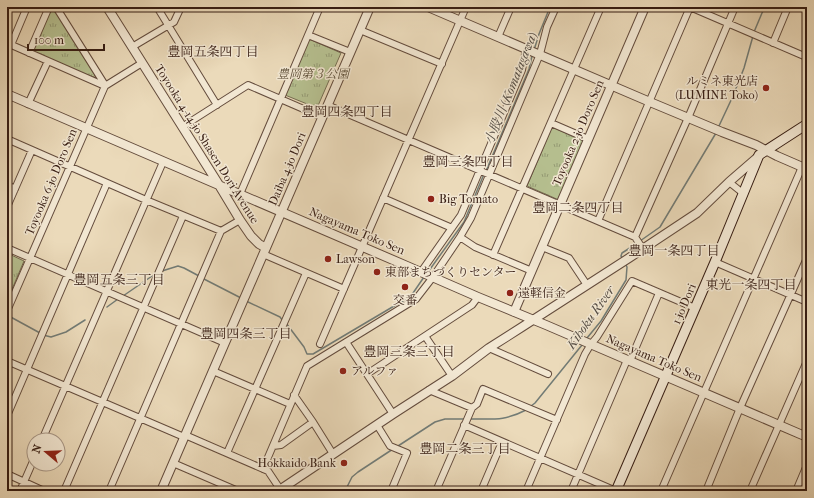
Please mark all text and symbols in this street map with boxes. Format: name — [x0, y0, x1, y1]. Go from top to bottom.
scale bar — [28, 26, 104, 52]
water label: 小股川 (Komatagawa) — [481, 30, 540, 146]
text: 100 m — [34, 33, 64, 47]
district label: 豊岡五条四丁目 — [167, 44, 259, 59]
street label: Toyooka 4-14-jo Shasen Dori Avenue — [152, 62, 262, 226]
park label: 豊岡第３公園 — [277, 67, 351, 81]
place label: ルミネ東光店 (LUMINE Toko) — [675, 74, 758, 102]
street label: Toyooka 2-jo Doro Sen — [549, 78, 607, 188]
marker: ルミネ東光店 (LUMINE Toko) — [761, 83, 771, 93]
district label: 豊岡四条四丁目 — [301, 104, 393, 119]
street label: Toyooka 6-jo Doro Sen — [22, 127, 80, 237]
street label: Daiba 4-jo Dori — [265, 130, 309, 208]
district label: 豊岡三条四丁目 — [422, 154, 514, 169]
place label: Big Tomato — [439, 192, 498, 206]
marker: Big Tomato — [426, 194, 436, 204]
district label: 豊岡二条四丁目 — [532, 200, 624, 215]
street label: Nagayama Toko Sen — [307, 204, 407, 258]
district label: 豊岡一条四丁目 — [628, 243, 720, 258]
place label: Lawson — [336, 252, 375, 266]
marker: Lawson — [323, 254, 333, 264]
place label: 東部まちづくりセンター — [385, 265, 516, 279]
marker: 東部まちづくりセンター — [372, 267, 382, 277]
district label: 豊岡五条三丁目 — [73, 272, 165, 287]
district label: 東光一条四丁目 — [705, 277, 797, 292]
street label: 1-jo Dori — [669, 281, 699, 326]
marker: 交番 — [400, 282, 410, 292]
water label: Kihoku River — [563, 282, 618, 352]
place label: 遠軽信金 — [518, 286, 566, 300]
marker: 遠軽信金 — [505, 288, 515, 298]
place label: 交番 — [393, 293, 417, 307]
district label: 豊岡四条三丁目 — [200, 326, 292, 341]
street label: Nagayama Toko Sen — [604, 331, 704, 385]
district label: 豊岡三条三丁目 — [363, 344, 455, 359]
place label: アルファ — [351, 364, 398, 378]
marker: アルファ — [338, 366, 348, 376]
north arrow — [26, 432, 66, 472]
district label: 豊岡二条三丁目 — [419, 441, 511, 456]
text: N — [30, 442, 45, 455]
place label: Hokkaido Bank — [258, 456, 337, 470]
marker: Hokkaido Bank — [339, 458, 349, 468]

